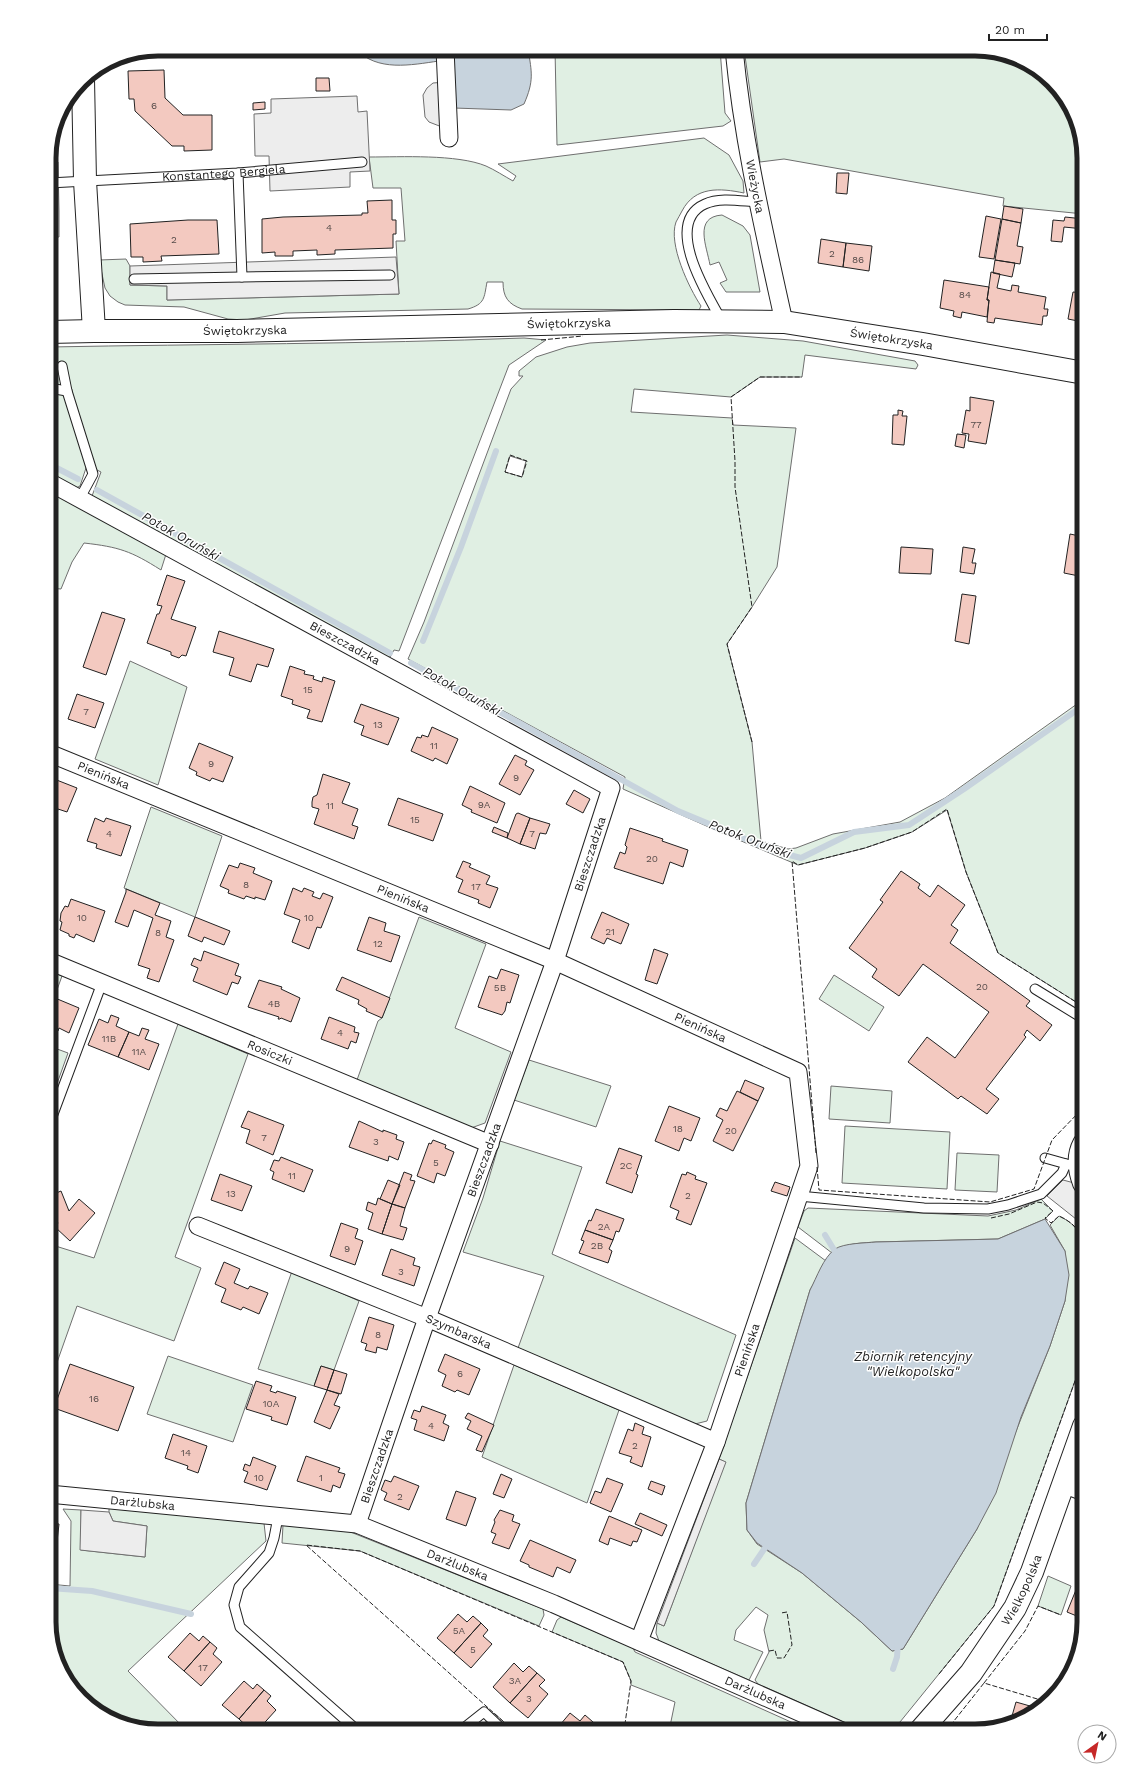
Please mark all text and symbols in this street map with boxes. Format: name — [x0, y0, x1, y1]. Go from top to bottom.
scale bar — [989, 16, 1047, 42]
text: 20 m — [995, 23, 1025, 37]
house number: 6 — [151, 100, 157, 111]
street label: Wieżycka — [743, 158, 767, 215]
street label: Konstantego Bergiela — [162, 162, 286, 184]
house number: 4 — [326, 222, 332, 233]
house number: 2 — [171, 234, 177, 245]
house number: 2 — [829, 248, 835, 259]
house number: 86 — [852, 254, 864, 265]
house number: 84 — [959, 289, 971, 300]
street label: Świętokrzyska — [527, 315, 611, 331]
street label: Świętokrzyska — [203, 323, 287, 338]
street label: Świętokrzyska — [849, 326, 934, 353]
house number: 77 — [970, 419, 982, 430]
water label: Potok Oruński — [139, 508, 223, 564]
street label: Bieszczadzka — [307, 618, 383, 668]
water label: Potok Oruński — [420, 663, 504, 719]
house number: 15 — [303, 684, 313, 695]
house number: 7 — [83, 706, 89, 717]
house number: 13 — [373, 719, 383, 730]
house number: 11 — [430, 740, 438, 751]
street label: Pienińska — [75, 758, 132, 793]
house number: 9 — [208, 758, 214, 769]
house number: 9 — [513, 772, 519, 783]
house number: 9A — [478, 799, 491, 810]
house number: 11 — [326, 800, 334, 811]
house number: 15 — [410, 814, 420, 825]
street label: Bieszczadzka — [571, 815, 609, 893]
water label: Potok Oruński — [707, 816, 794, 862]
house number: 4 — [106, 828, 112, 839]
house number: 7 — [529, 828, 535, 839]
house number: 20 — [646, 853, 658, 864]
house number: 8 — [243, 879, 249, 890]
house number: 17 — [471, 881, 481, 892]
street label: Pienińska — [375, 882, 432, 916]
house number: 10 — [77, 912, 87, 923]
house number: 10 — [304, 912, 314, 923]
house number: 21 — [605, 926, 615, 937]
house number: 8 — [155, 927, 161, 938]
house number: 12 — [373, 938, 383, 949]
house number: 20 — [976, 981, 988, 992]
house number: 5B — [494, 982, 506, 993]
house number: 4B — [268, 998, 280, 1009]
street label: Pienińska — [672, 1010, 729, 1045]
house number: 4 — [337, 1027, 343, 1038]
house number: 11B — [102, 1033, 116, 1044]
street label: Rosiczki — [245, 1037, 294, 1068]
house number: 11A — [132, 1046, 147, 1057]
street label: Bieszczadzka — [464, 1121, 504, 1199]
house number: 18 — [673, 1123, 683, 1134]
house number: 20 — [725, 1125, 737, 1136]
house number: 7 — [261, 1132, 267, 1143]
house number: 3 — [373, 1136, 379, 1147]
house number: 5 — [433, 1157, 439, 1168]
house number: 2C — [620, 1160, 632, 1171]
house number: 11 — [288, 1170, 296, 1181]
house number: 13 — [226, 1188, 236, 1199]
house number: 2 — [685, 1190, 691, 1201]
house number: 2A — [598, 1221, 611, 1232]
house number: 2B — [591, 1240, 603, 1251]
house number: 9 — [344, 1243, 350, 1254]
house number: 3 — [398, 1266, 404, 1277]
street label: Szymbarska — [423, 1311, 494, 1352]
street label: Pienińska — [731, 1321, 763, 1378]
house number: 8 — [375, 1329, 381, 1340]
water label: Zbiornik retencyjny "Wielkopolska" — [853, 1349, 973, 1379]
house number: 6 — [457, 1368, 463, 1379]
house number: 16 — [89, 1393, 99, 1404]
house number: 10A — [263, 1398, 280, 1409]
house number: 4 — [428, 1420, 434, 1431]
street label: Bieszczadzka — [358, 1427, 396, 1505]
house number: 2 — [632, 1440, 638, 1451]
house number: 14 — [181, 1447, 191, 1458]
house number: 10 — [254, 1472, 264, 1483]
house number: 1 — [319, 1472, 323, 1483]
house number: 2 — [397, 1491, 403, 1502]
street label: Darżlubska — [109, 1493, 176, 1513]
street label: Darżlubska — [425, 1546, 491, 1584]
street label: Wielkopolska — [998, 1552, 1045, 1628]
house number: 5A — [453, 1625, 466, 1636]
house number: 5 — [470, 1644, 476, 1655]
house number: 17 — [198, 1662, 208, 1673]
street label: Darżlubska — [723, 1673, 788, 1712]
house number: 3A — [509, 1675, 522, 1686]
house number: 3 — [526, 1693, 532, 1704]
north arrow — [1077, 1724, 1117, 1764]
text: N — [1095, 1728, 1109, 1744]

